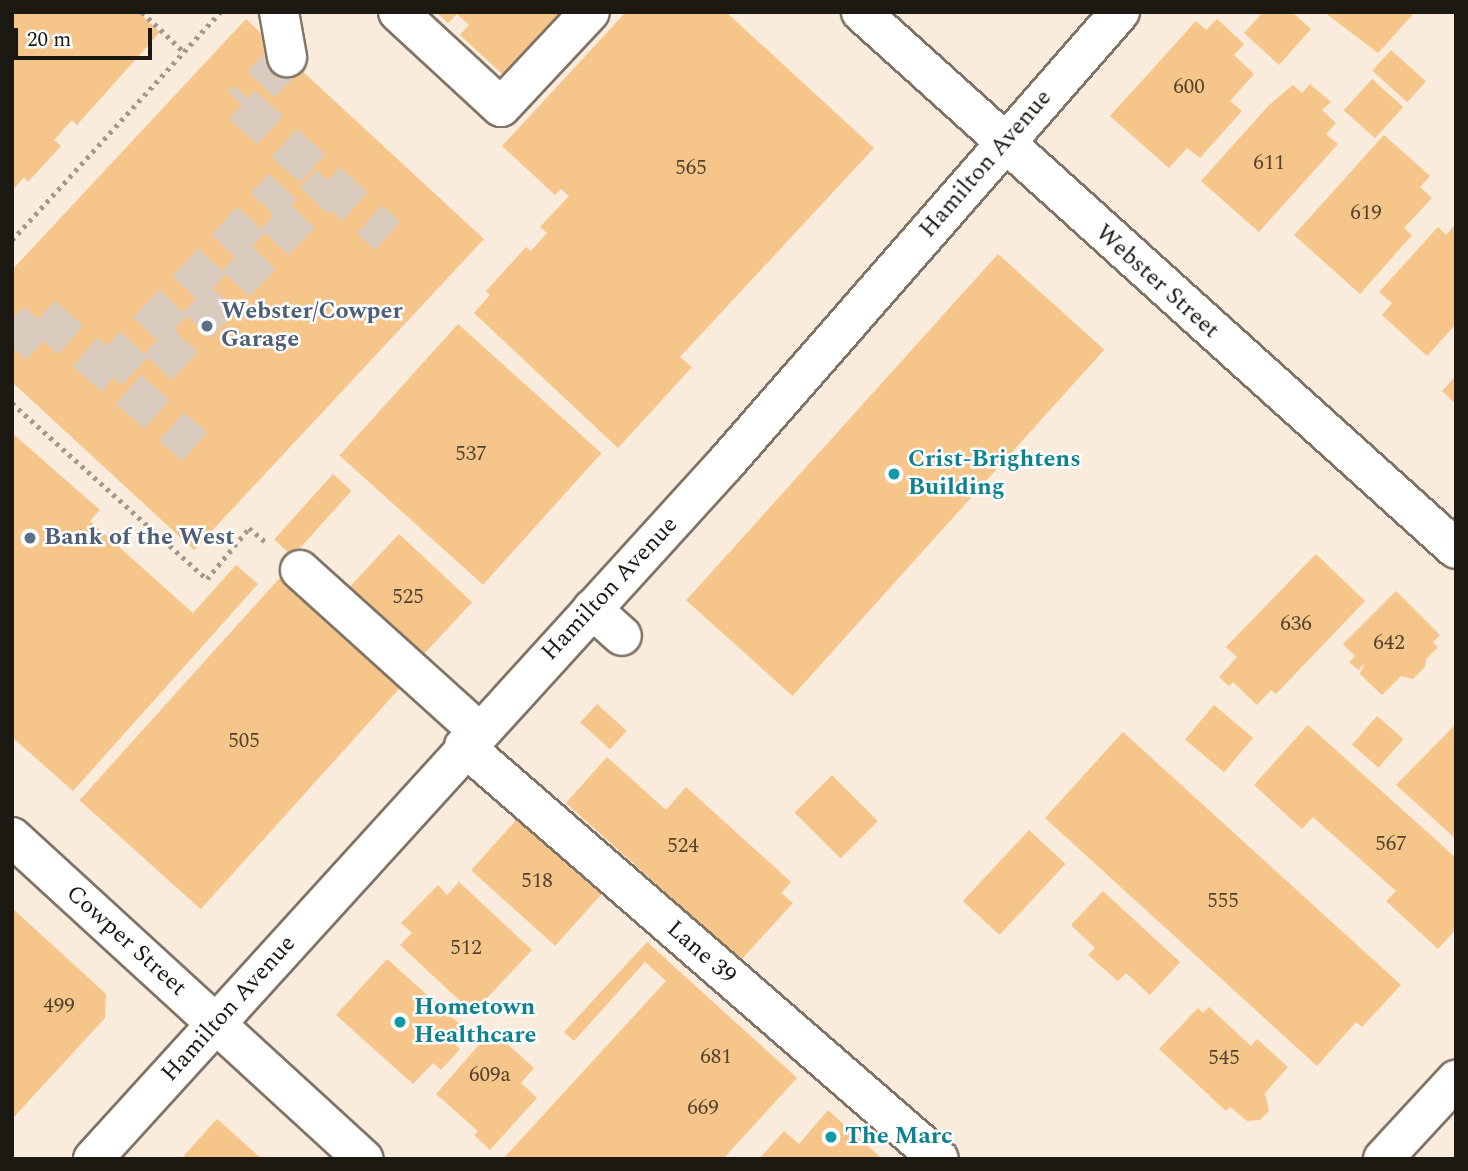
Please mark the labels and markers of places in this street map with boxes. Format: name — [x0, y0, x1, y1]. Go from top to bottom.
place label: Webster/Cowper Garage — [221, 298, 403, 354]
marker: Webster/Cowper Garage — [199, 318, 215, 334]
place label: Crist-Brightens Building — [908, 446, 1081, 502]
marker: Crist-Brightens Building — [886, 466, 902, 482]
place label: Bank of the West — [44, 524, 235, 552]
marker: Bank of the West — [22, 530, 38, 546]
place label: Hometown Healthcare — [414, 994, 536, 1050]
marker: Hometown Healthcare — [392, 1014, 408, 1030]
place label: The Marc — [845, 1123, 953, 1151]
marker: The Marc — [823, 1129, 839, 1145]

